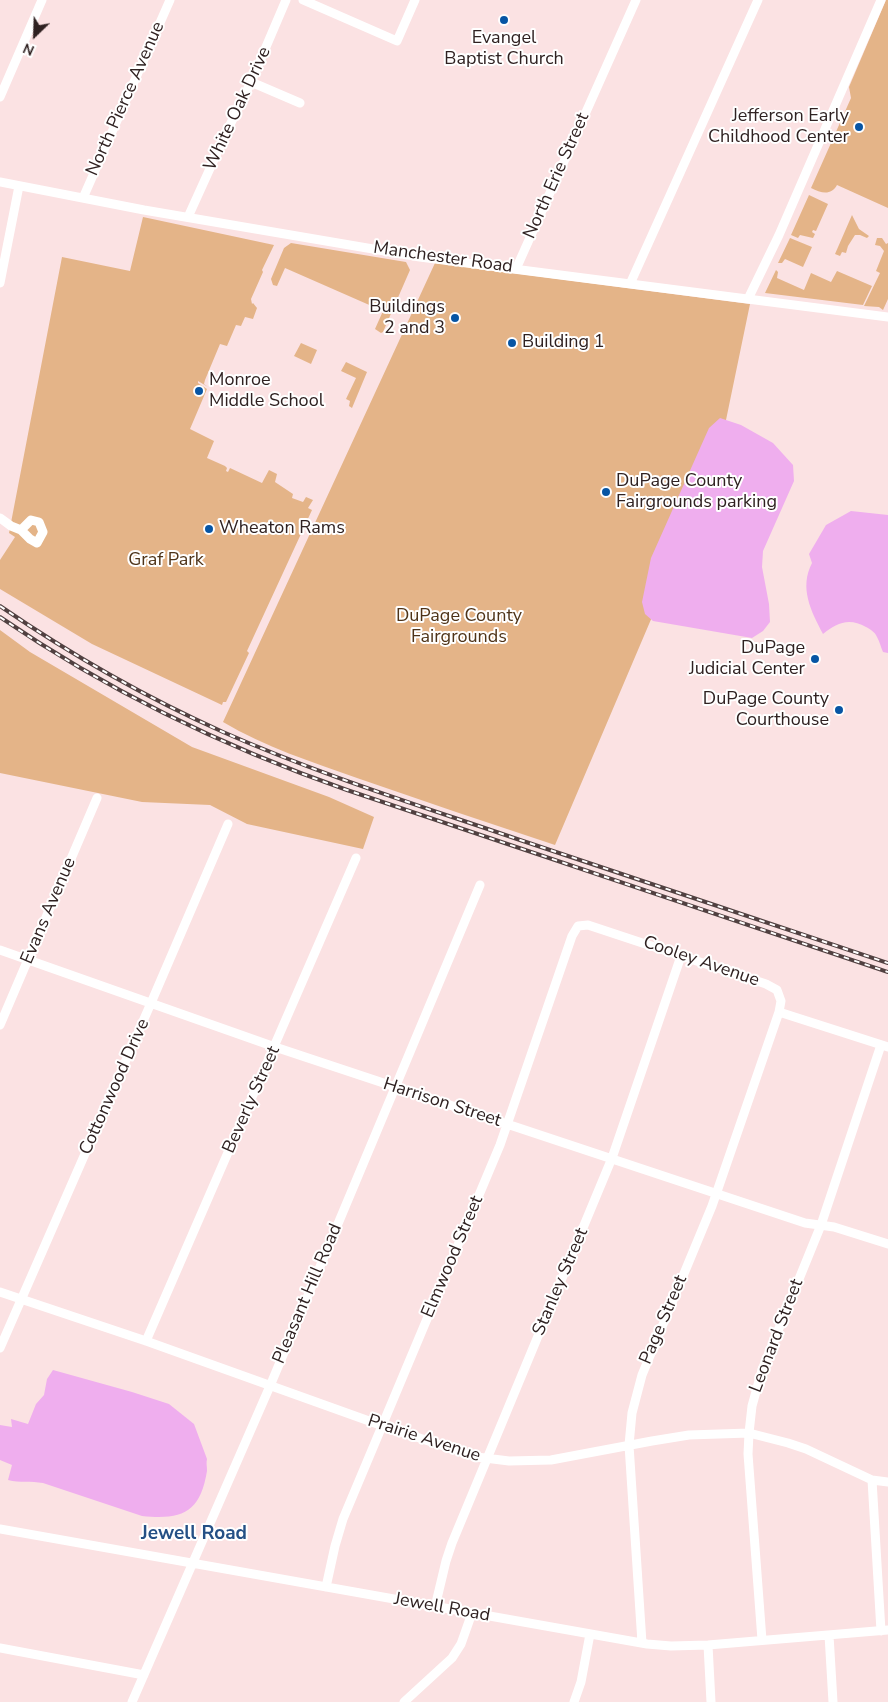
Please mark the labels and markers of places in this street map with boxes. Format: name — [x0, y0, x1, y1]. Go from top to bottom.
marker: Evangel Baptist Church — [498, 14, 510, 26]
place label: Evangel Baptist Church — [444, 28, 564, 70]
place label: Jefferson Early Childhood Center — [708, 106, 849, 148]
marker: Jefferson Early Childhood Center — [853, 121, 865, 133]
place label: Buildings 2 and 3 — [369, 297, 445, 340]
marker: Buildings 2 and 3 — [449, 312, 461, 324]
place label: Building 1 — [522, 332, 605, 354]
marker: Building 1 — [506, 337, 518, 349]
place label: Monroe Middle School — [209, 370, 324, 412]
marker: Monroe Middle School — [193, 385, 205, 397]
place label: DuPage County Fairgrounds parking — [616, 471, 777, 514]
marker: DuPage County Fairgrounds parking — [600, 486, 612, 498]
place label: Wheaton Rams — [219, 518, 345, 540]
marker: Wheaton Rams — [203, 523, 215, 535]
place label: DuPage Judicial Center — [689, 638, 805, 681]
marker: DuPage Judicial Center — [809, 653, 821, 665]
place label: DuPage County Courthouse — [703, 689, 829, 732]
marker: DuPage County Courthouse — [833, 704, 845, 716]

